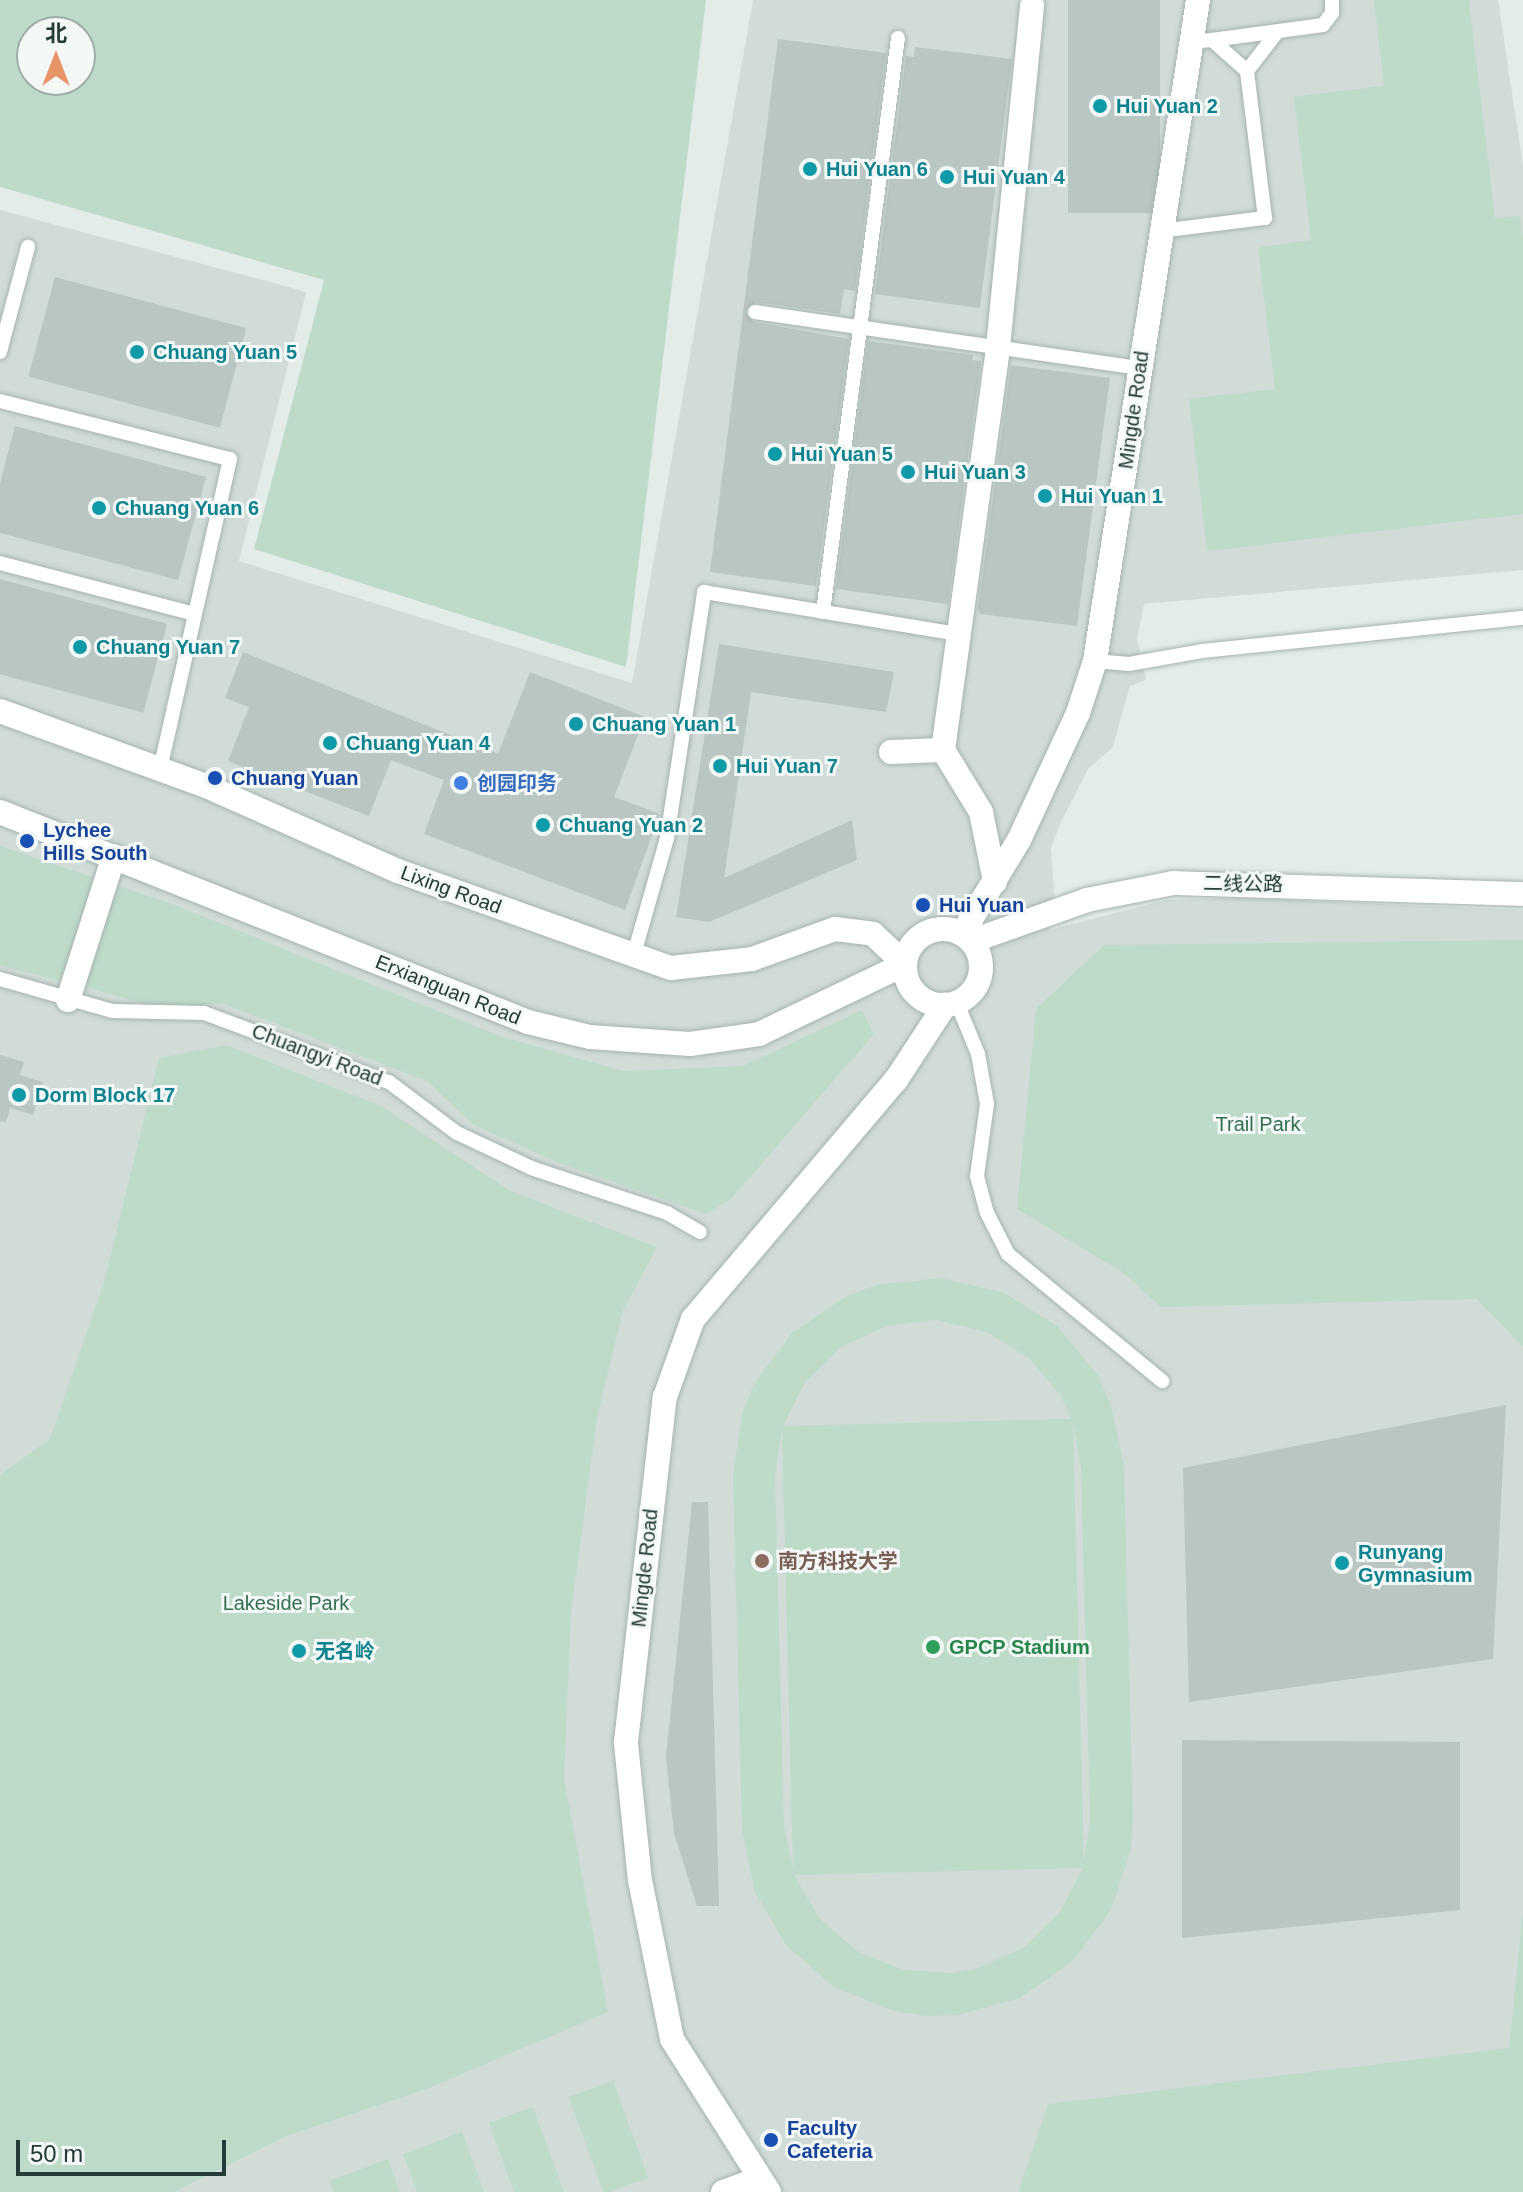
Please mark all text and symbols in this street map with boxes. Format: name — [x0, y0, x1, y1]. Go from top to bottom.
north arrow — [16, 16, 96, 96]
text: 北 — [45, 21, 67, 46]
place label: Hui Yuan 2 — [1116, 94, 1218, 118]
marker: Hui Yuan 2 — [1091, 97, 1109, 115]
place label: Hui Yuan 6 — [826, 157, 928, 181]
marker: Hui Yuan 6 — [801, 160, 819, 178]
place label: Hui Yuan 4 — [963, 165, 1065, 189]
marker: Hui Yuan 4 — [938, 168, 956, 186]
place label: Chuang Yuan 5 — [153, 340, 297, 364]
marker: Chuang Yuan 5 — [128, 343, 146, 361]
street label: Mingde Road — [1114, 349, 1154, 471]
place label: Hui Yuan 5 — [791, 442, 893, 466]
marker: Hui Yuan 5 — [766, 445, 784, 463]
place label: Hui Yuan 3 — [924, 460, 1026, 484]
marker: Hui Yuan 3 — [899, 463, 917, 481]
place label: Hui Yuan 1 — [1061, 484, 1163, 508]
marker: Hui Yuan 1 — [1036, 487, 1054, 505]
place label: Chuang Yuan 6 — [115, 496, 259, 520]
marker: Chuang Yuan 6 — [90, 499, 108, 517]
place label: Chuang Yuan 7 — [96, 635, 240, 659]
marker: Chuang Yuan 7 — [71, 638, 89, 656]
place label: Chuang Yuan 1 — [592, 712, 736, 736]
marker: Chuang Yuan 1 — [567, 715, 585, 733]
place label: Chuang Yuan 4 — [346, 731, 490, 755]
marker: Chuang Yuan 4 — [321, 734, 339, 752]
place label: Hui Yuan 7 — [736, 754, 838, 778]
marker: Hui Yuan 7 — [711, 757, 729, 775]
place label: Chuang Yuan — [231, 766, 359, 790]
marker: Chuang Yuan — [206, 769, 224, 787]
place label: 创园印务 — [477, 771, 557, 795]
marker: 创园印务 — [452, 774, 470, 792]
place label: Chuang Yuan 2 — [559, 813, 703, 837]
marker: Chuang Yuan 2 — [534, 816, 552, 834]
place label: Lychee Hills South — [43, 818, 147, 865]
marker: Lychee Hills South — [18, 832, 36, 850]
street label: Lixing Road — [397, 861, 505, 919]
street label: 二线公路 — [1203, 871, 1283, 897]
place label: Hui Yuan — [939, 893, 1025, 917]
marker: Hui Yuan — [914, 896, 932, 914]
street label: Erxianguan Road — [372, 950, 524, 1030]
street label: Chuangyi Road — [248, 1019, 386, 1091]
place label: Dorm Block 17 — [35, 1083, 175, 1107]
marker: Dorm Block 17 — [10, 1086, 28, 1104]
park label: Trail Park — [1216, 1112, 1300, 1136]
street label: Mingde Road — [627, 1508, 663, 1628]
place label: Runyang Gymnasium — [1358, 1540, 1472, 1587]
place label: 南方科技大学 — [778, 1549, 898, 1573]
marker: 南方科技大学 — [753, 1552, 771, 1570]
marker: Runyang Gymnasium — [1333, 1554, 1351, 1572]
park label: Lakeside Park — [223, 1591, 349, 1615]
place label: GPCP Stadium — [949, 1635, 1090, 1659]
marker: GPCP Stadium — [924, 1638, 942, 1656]
place label: 无名岭 — [315, 1639, 375, 1663]
marker: 无名岭 — [290, 1642, 308, 1660]
place label: Faculty Cafeteria — [787, 2116, 873, 2163]
scale bar — [20, 2124, 230, 2174]
marker: Faculty Cafeteria — [762, 2131, 780, 2149]
text: 50 m — [30, 2140, 83, 2167]

